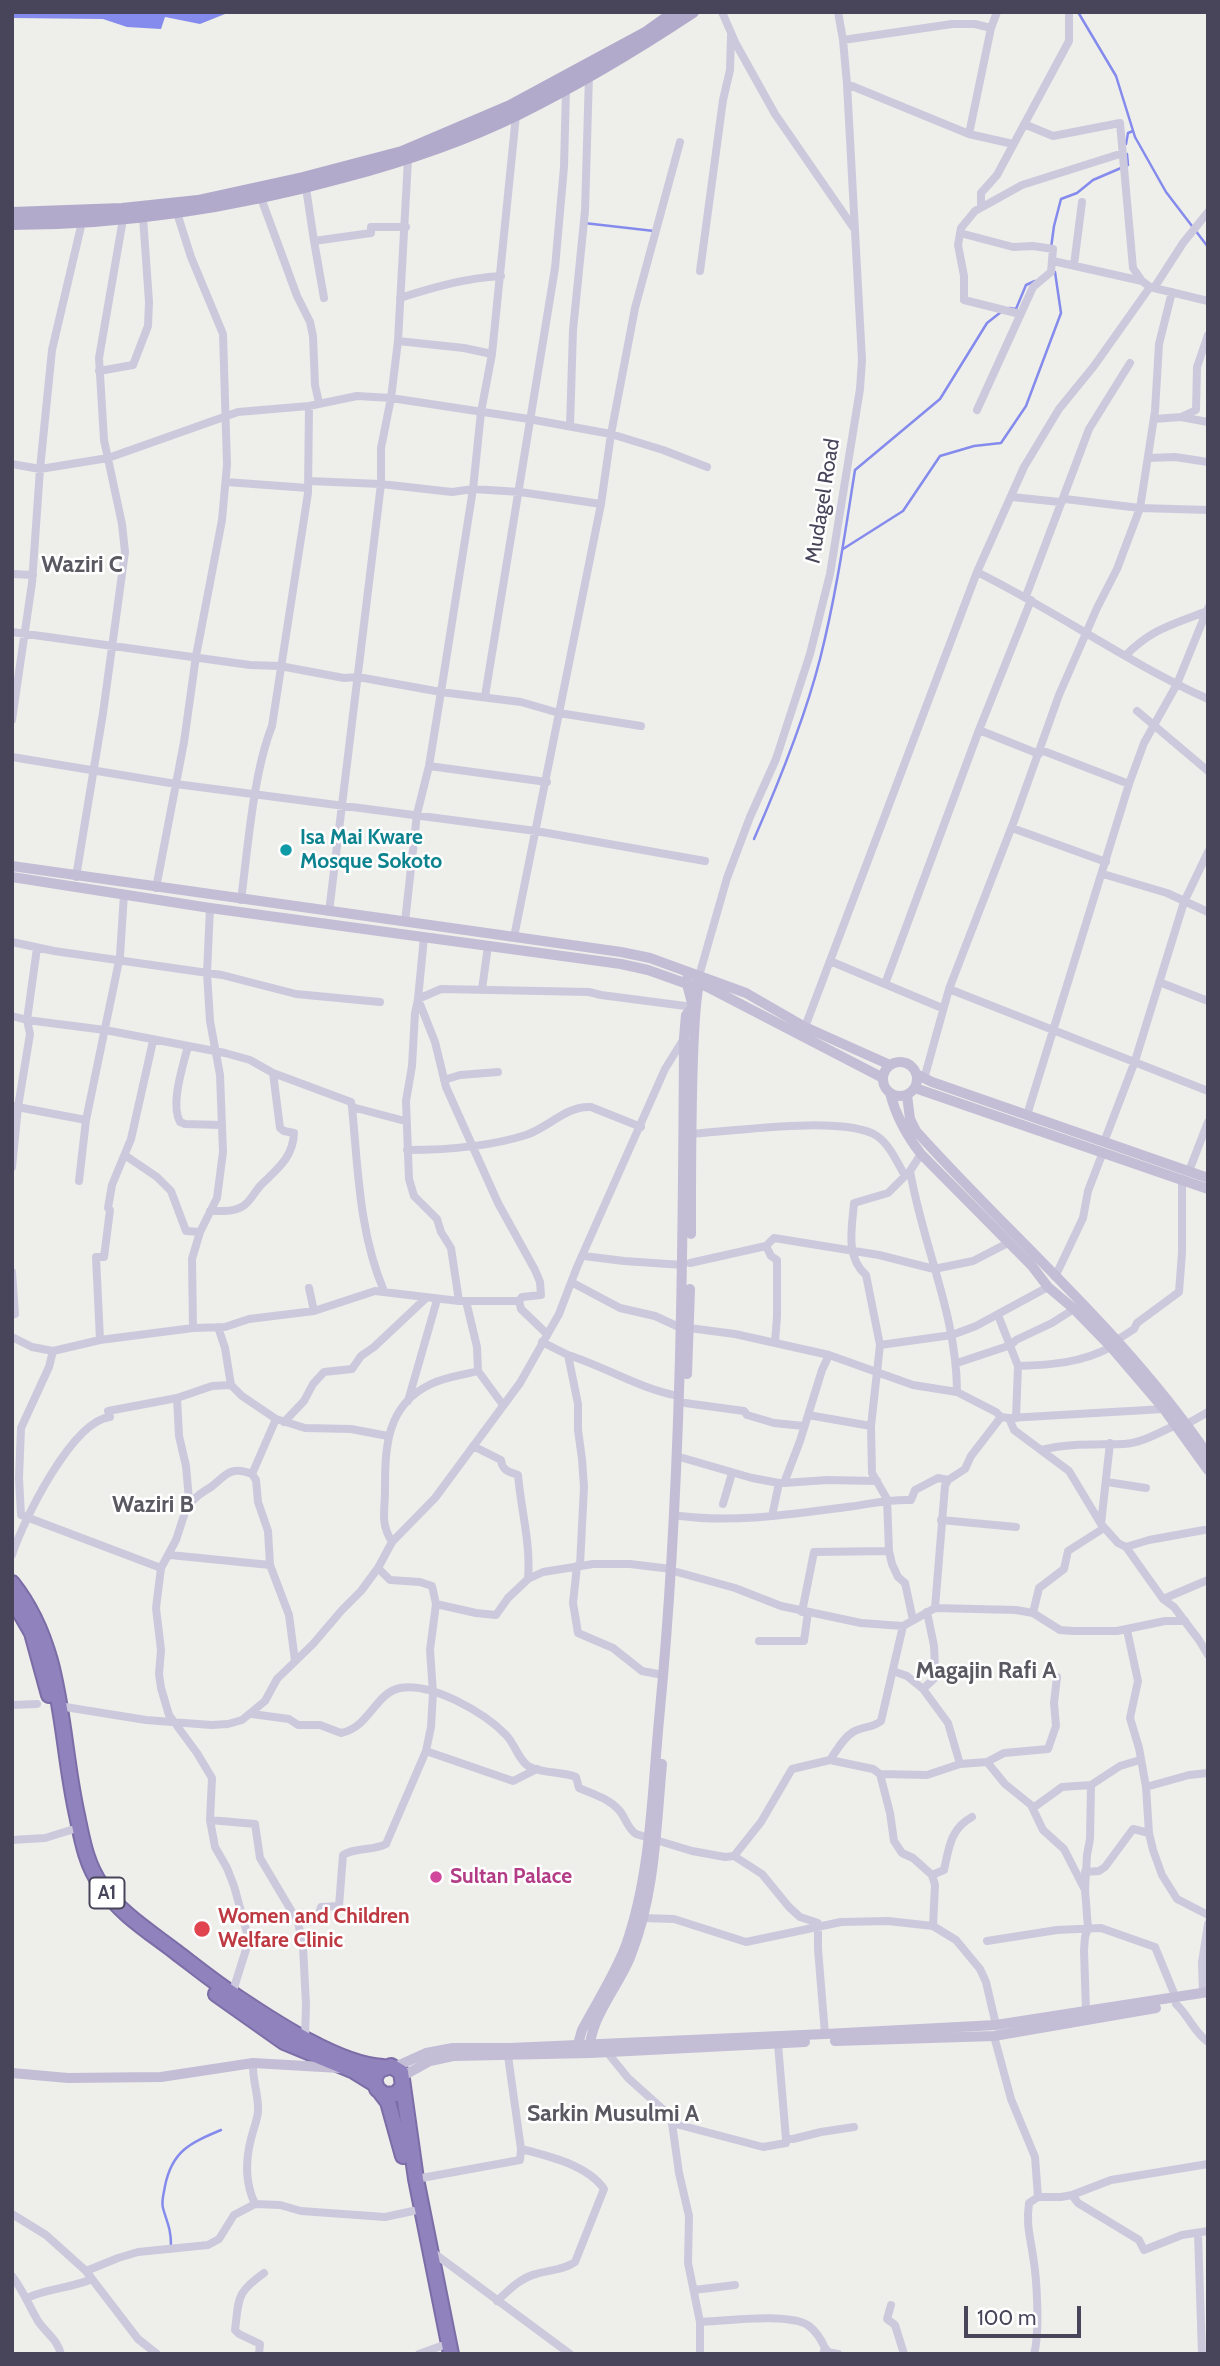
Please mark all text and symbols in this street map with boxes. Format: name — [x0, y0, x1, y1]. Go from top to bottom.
street label: Mudagel Road — [801, 437, 845, 565]
district label: Waziri C — [41, 551, 123, 579]
place label: Isa Mai Kware Mosque Sokoto — [300, 825, 442, 875]
marker: Isa Mai Kware Mosque Sokoto — [278, 842, 294, 858]
district label: Waziri B — [112, 1491, 194, 1519]
district label: Magajin Rafi A — [915, 1657, 1057, 1685]
place label: Sultan Palace — [450, 1864, 572, 1890]
marker: Sultan Palace — [428, 1869, 444, 1885]
road number: A1 — [90, 1878, 124, 1909]
place label: Women and Children Welfare Clinic — [218, 1904, 409, 1954]
marker: Women and Children Welfare Clinic — [192, 1919, 212, 1939]
district label: Sarkin Musulmi A — [527, 2100, 699, 2128]
scale bar — [968, 2292, 1085, 2336]
text: 100 m — [977, 2305, 1036, 2330]

